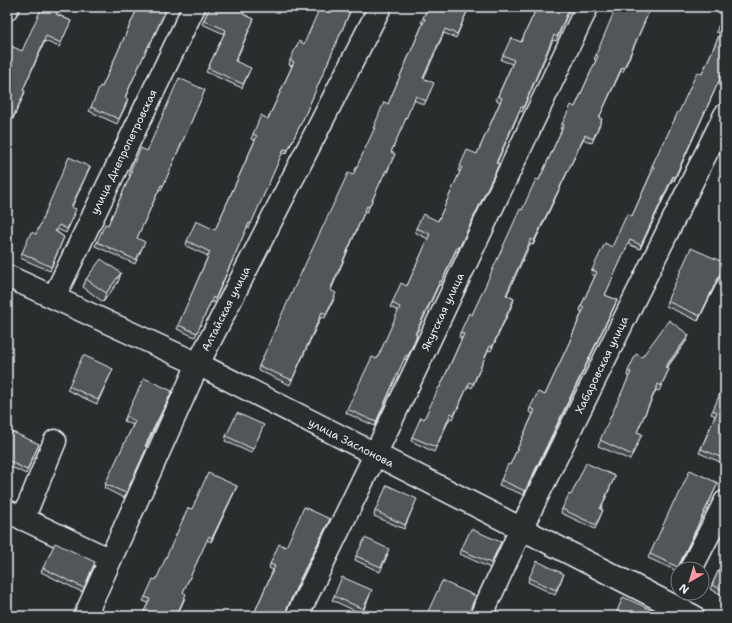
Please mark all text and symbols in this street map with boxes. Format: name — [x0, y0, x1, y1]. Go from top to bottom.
street label: улица Днепропетровская — [87, 87, 161, 217]
street label: Алтайская улица — [198, 264, 254, 354]
street label: Якутская улица — [418, 270, 468, 354]
street label: Хабаровская улица — [572, 314, 632, 416]
street label: улица Заслонова — [306, 415, 397, 471]
north arrow — [670, 561, 710, 601]
text: N — [676, 580, 692, 597]

